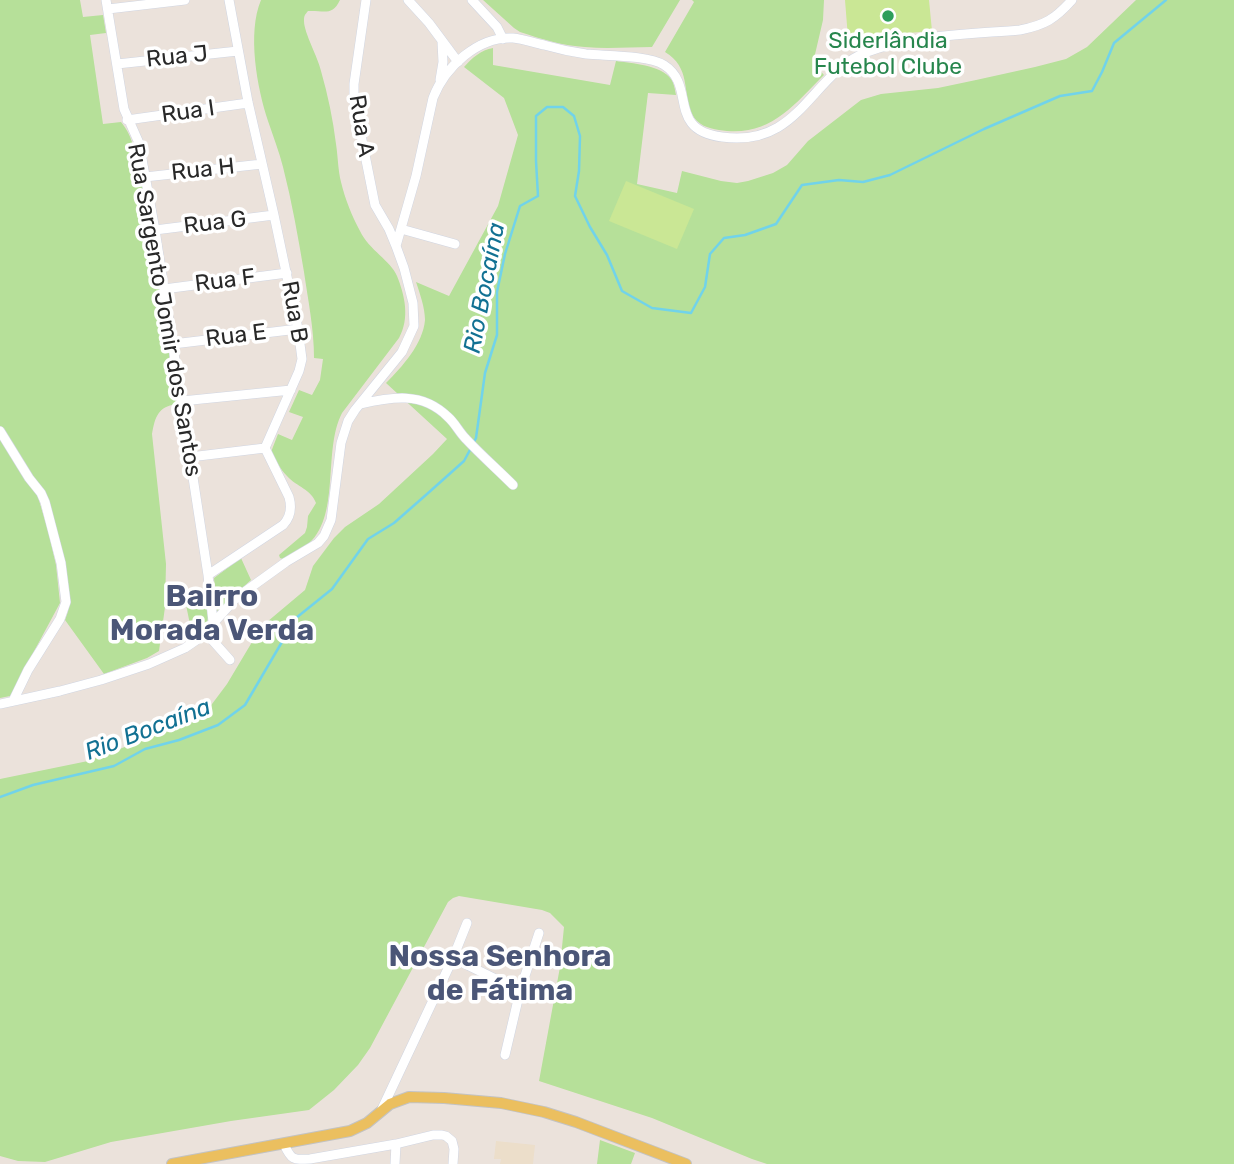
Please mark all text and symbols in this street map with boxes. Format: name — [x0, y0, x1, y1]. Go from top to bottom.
marker: Siderlândia Futebol Clube — [880, 8, 896, 24]
place label: Siderlândia Futebol Clube — [814, 27, 962, 81]
street label: Rua J — [145, 40, 209, 74]
street label: Rua A — [342, 93, 380, 159]
street label: Rua I — [160, 95, 216, 129]
street label: Rua Sargento Jomir dos Santos — [121, 141, 207, 479]
street label: Rua H — [170, 153, 236, 187]
street label: Rua G — [182, 205, 248, 241]
water label: Rio Bocaína — [458, 220, 512, 356]
street label: Rua F — [193, 264, 257, 298]
street label: Rua B — [275, 279, 313, 345]
street label: Rua E — [204, 319, 268, 353]
district label: Bairro Morada Verda — [110, 579, 314, 650]
water label: Rio Bocaína — [81, 693, 215, 767]
district label: Nossa Senhora de Fátima — [388, 939, 612, 1010]

